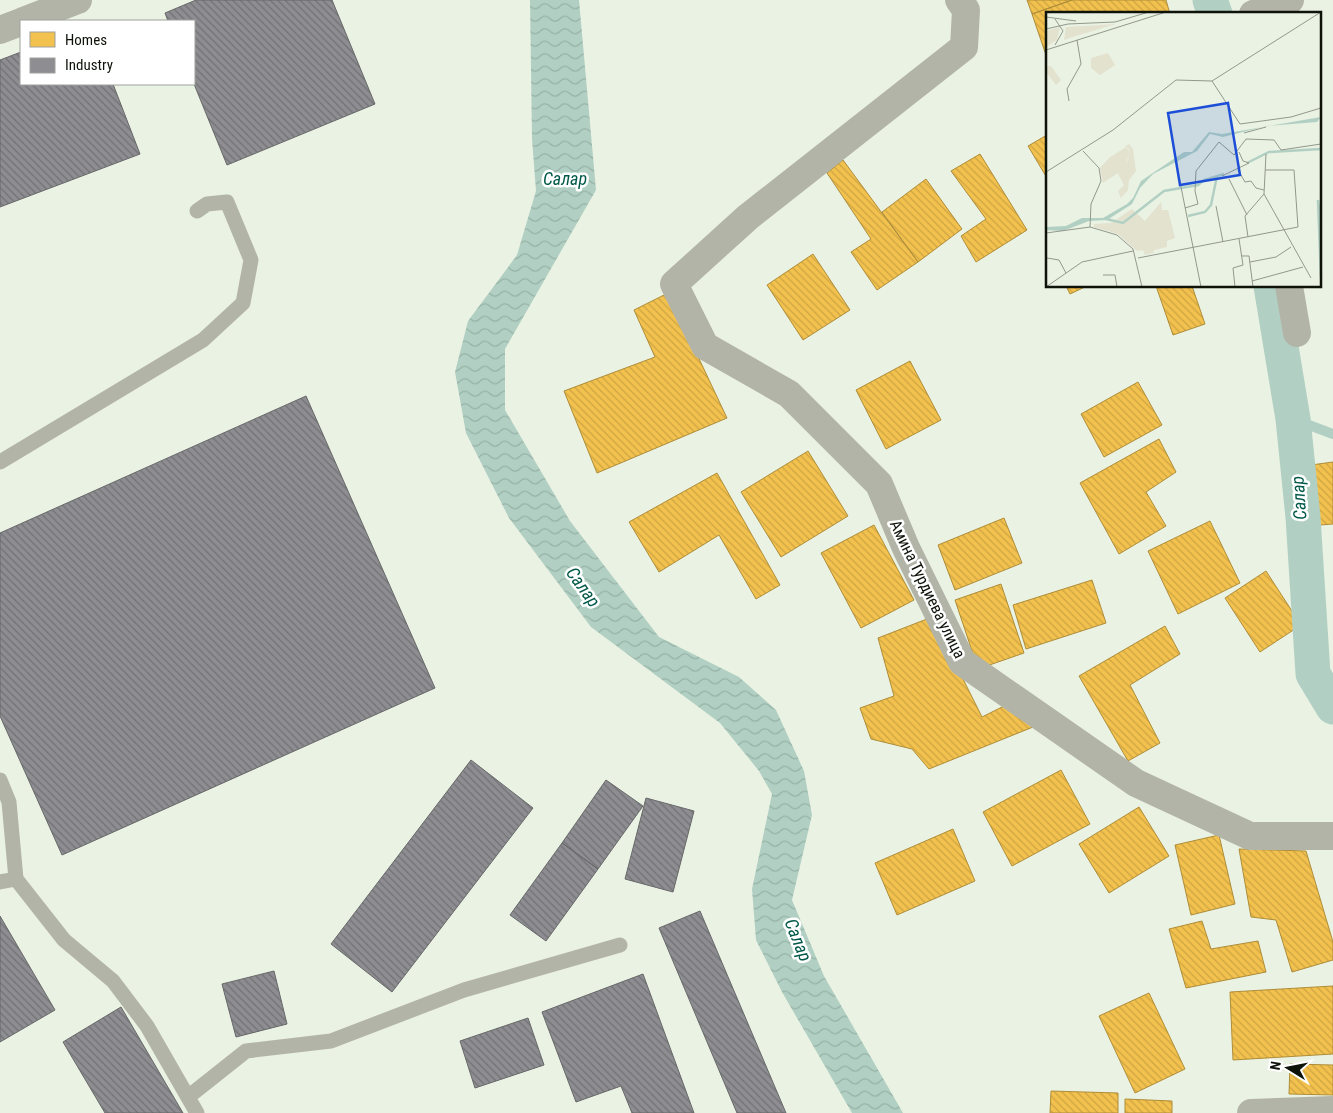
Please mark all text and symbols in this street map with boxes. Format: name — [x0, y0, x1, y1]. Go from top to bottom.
inset map — [1046, 12, 1320, 288]
legend — [20, 20, 195, 85]
text: Homes — [65, 31, 107, 49]
text: Industry — [65, 56, 113, 74]
water label: Салар — [543, 168, 587, 189]
water label: Салар — [1286, 475, 1311, 521]
street label: Амина Турдиева улица — [886, 517, 969, 661]
water label: Салар — [562, 563, 605, 611]
water label: Салар — [780, 915, 816, 964]
north arrow — [1263, 1043, 1313, 1093]
text: N — [1267, 1060, 1284, 1071]

